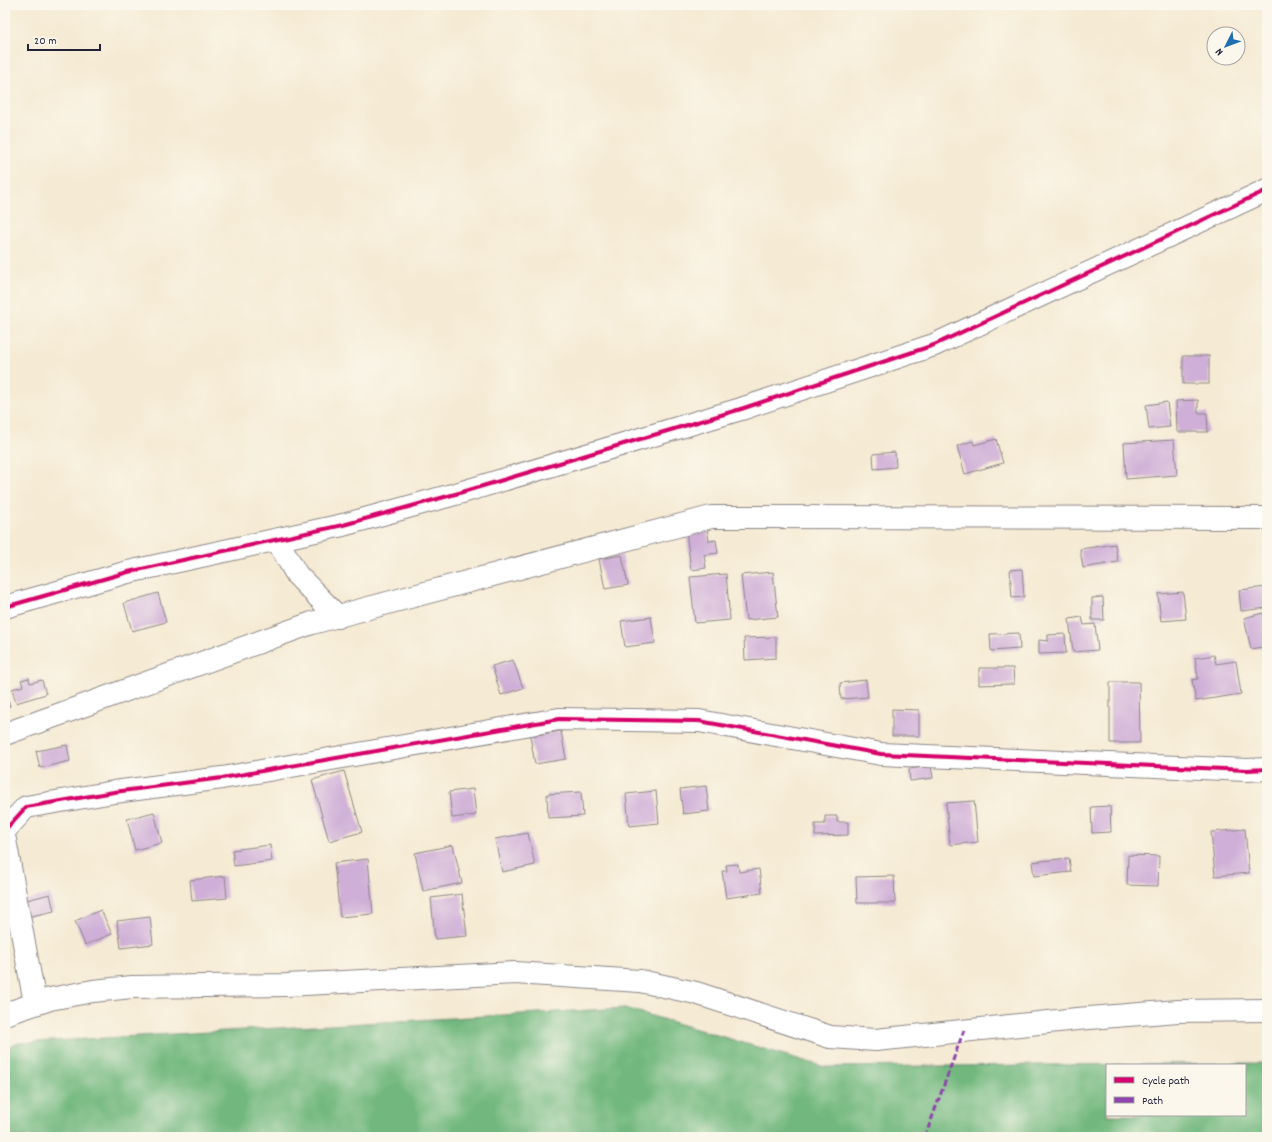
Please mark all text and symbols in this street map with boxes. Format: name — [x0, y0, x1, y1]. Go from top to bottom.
scale bar — [28, 26, 100, 52]
north arrow — [1206, 26, 1246, 66]
text: 20 m — [34, 33, 57, 50]
text: N — [1212, 44, 1228, 59]
legend — [1106, 1064, 1246, 1116]
text: Cycle path — [1142, 1073, 1190, 1090]
text: Path — [1142, 1093, 1163, 1110]

